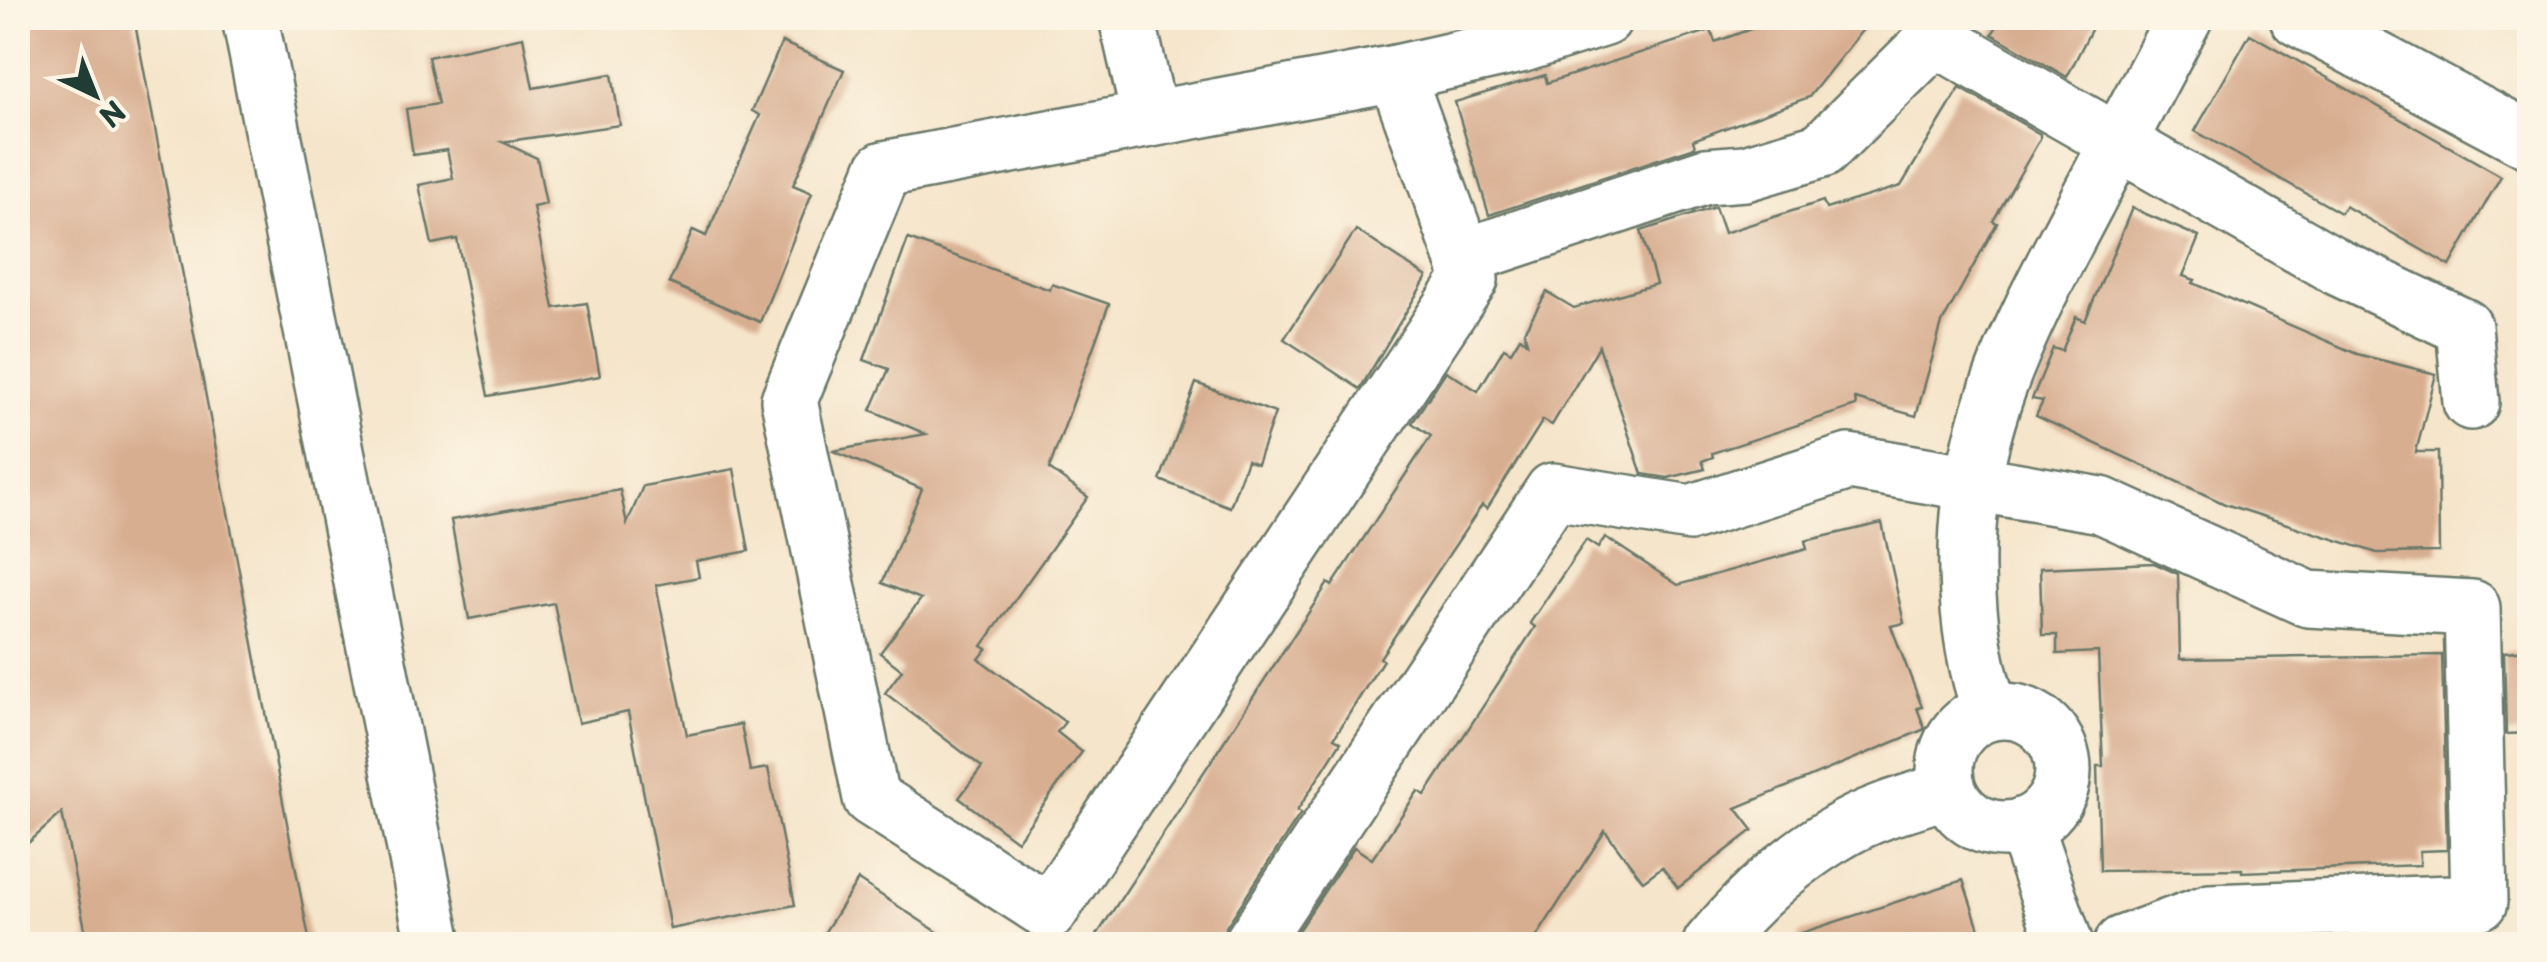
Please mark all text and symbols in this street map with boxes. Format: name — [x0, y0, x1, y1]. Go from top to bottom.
north arrow — [45, 45, 145, 145]
text: N — [90, 91, 136, 138]

